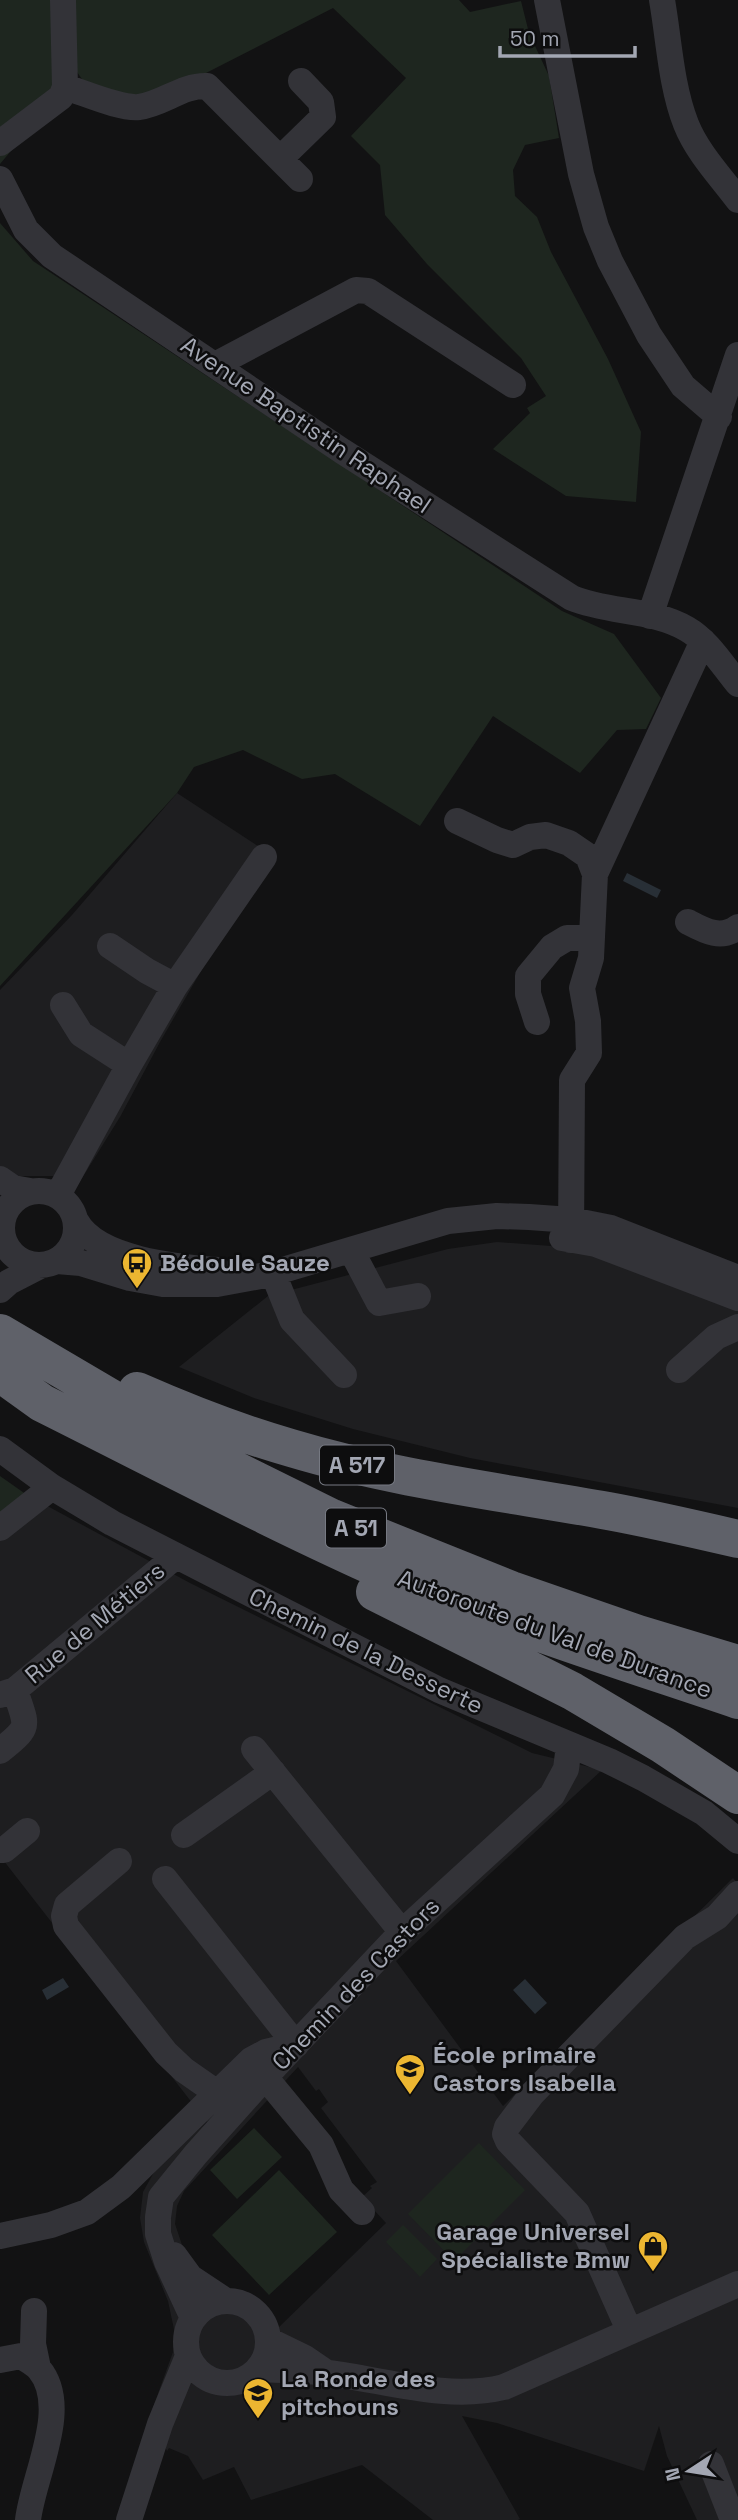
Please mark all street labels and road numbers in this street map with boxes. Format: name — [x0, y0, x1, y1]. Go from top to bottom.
street label: Avenue Baptistin Raphael — [175, 329, 437, 520]
road number: A 517 — [320, 1446, 394, 1484]
road number: A 51 — [326, 1508, 386, 1548]
street label: Rue de Métiers — [18, 1555, 171, 1690]
street label: Autoroute du Val de Durance — [394, 1562, 717, 1705]
street label: Chemin de la Desserte — [244, 1580, 488, 1721]
street label: Chemin des Castors — [265, 1891, 446, 2077]

